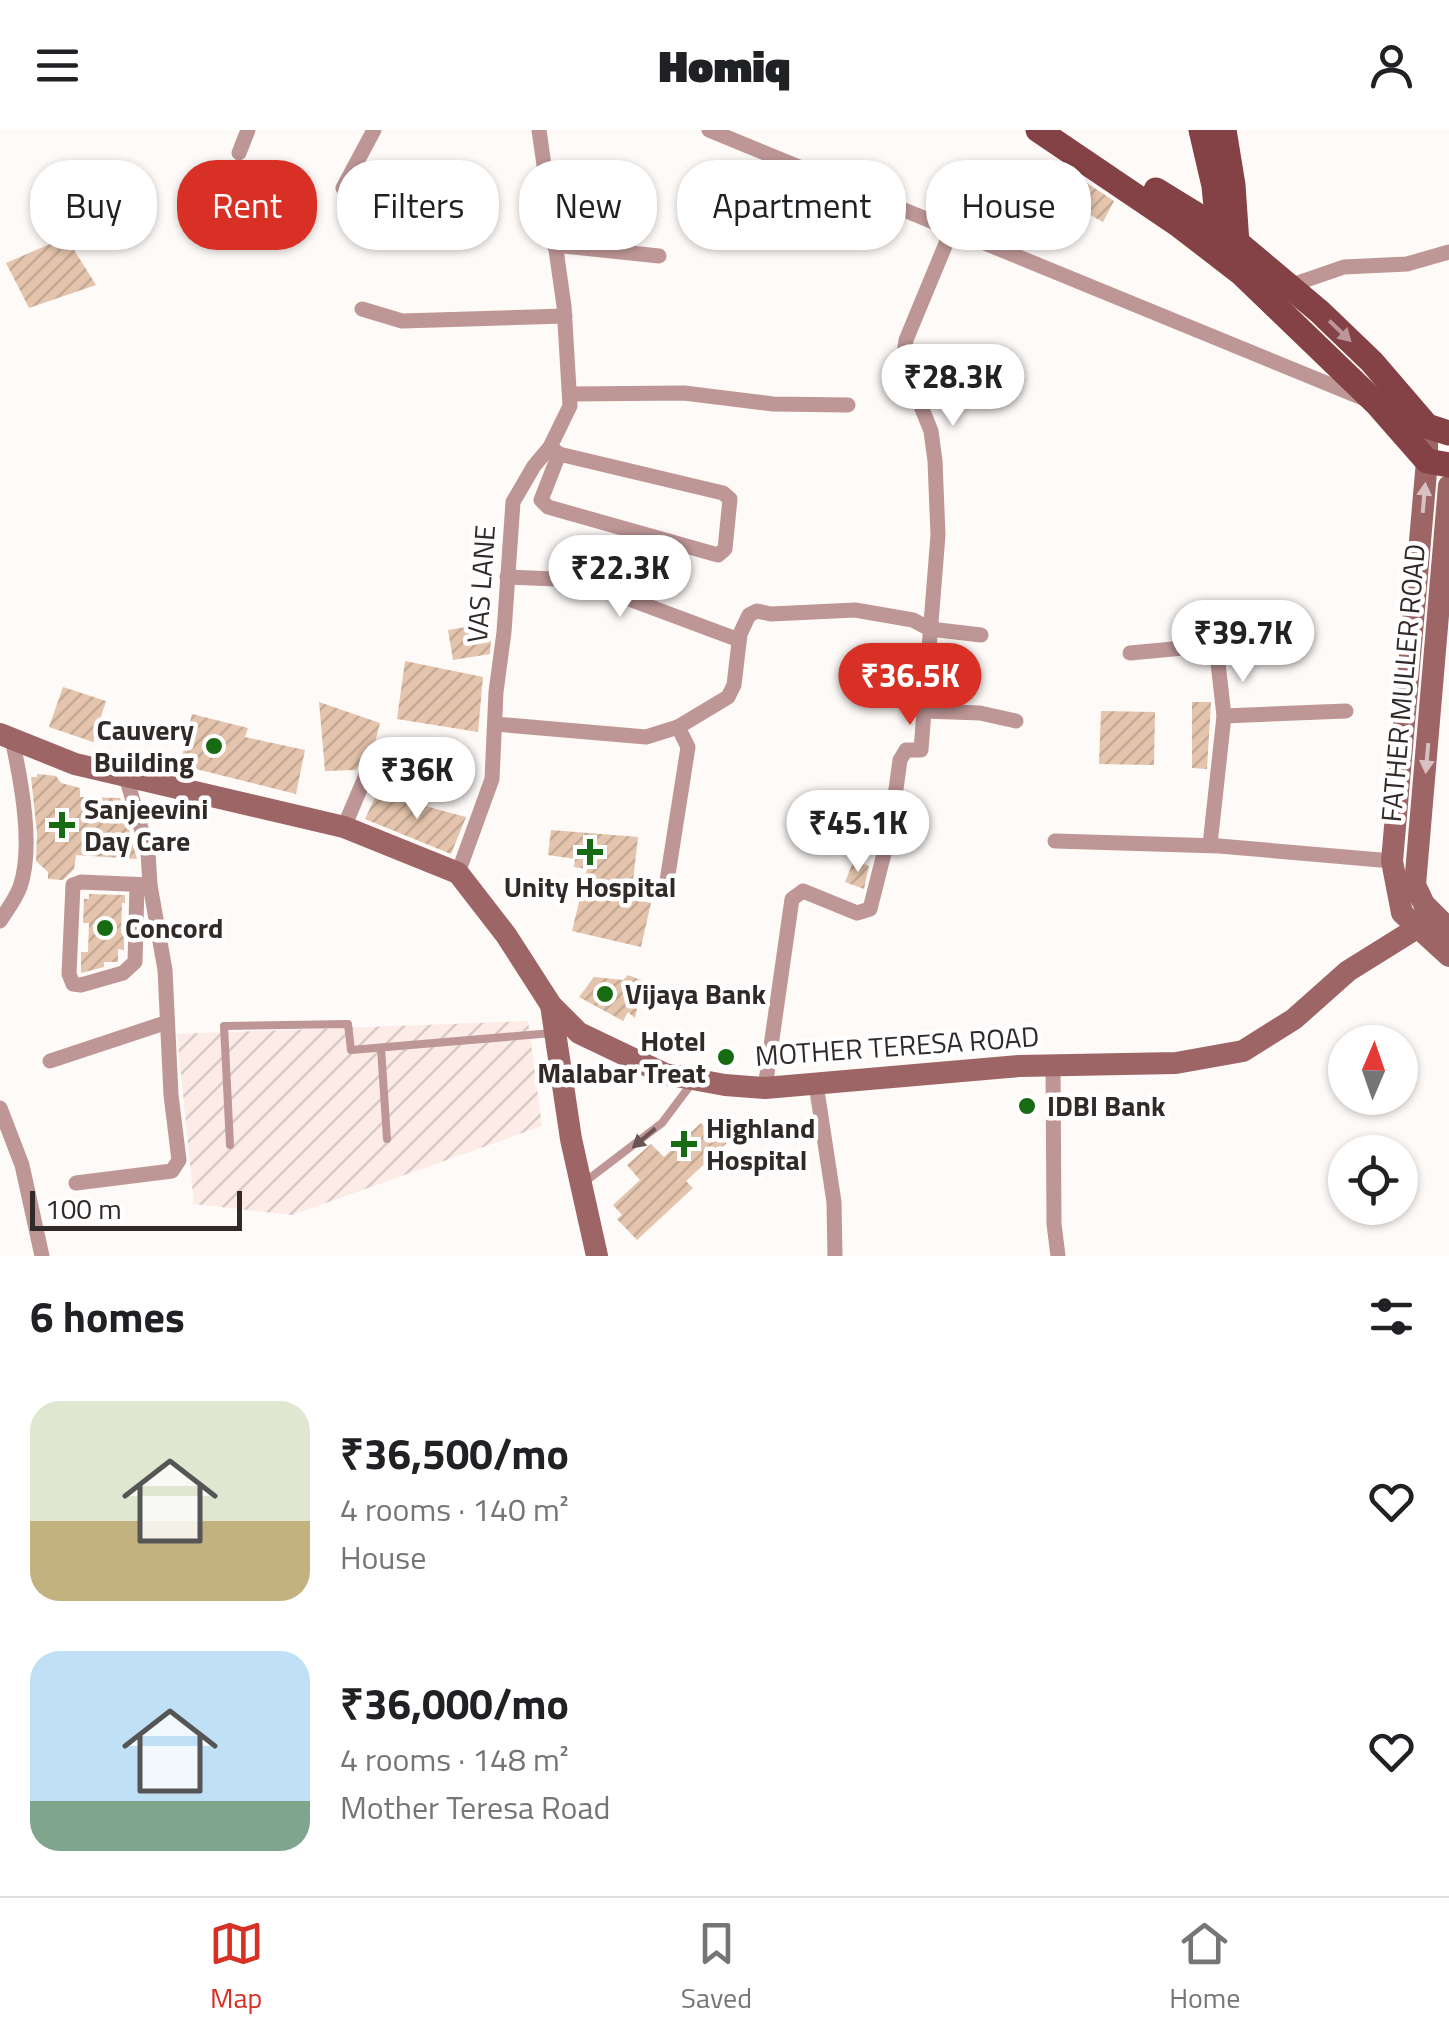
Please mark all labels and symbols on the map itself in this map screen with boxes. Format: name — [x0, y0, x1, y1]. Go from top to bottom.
one-way arrow — [1328, 320, 1352, 343]
pin: ₹28.3K — [872, 344, 1034, 429]
one-way arrow — [1417, 482, 1433, 514]
street label: VAS LANE — [455, 524, 506, 644]
pin: ₹22.3K — [539, 535, 701, 620]
street label: FATHER MULLER ROAD — [1369, 542, 1436, 824]
pin: ₹39.7K — [1162, 600, 1324, 685]
pin: ₹36.5K — [829, 643, 991, 728]
place label: Cauvery Building — [94, 708, 194, 783]
marker: Cauvery Building — [203, 735, 225, 757]
pin: ₹36K — [358, 737, 476, 822]
one-way arrow — [1419, 742, 1435, 774]
place label: Sanjeevini Day Care — [84, 787, 209, 862]
pin: ₹45.1K — [777, 790, 939, 875]
marker: Sanjeevini Day Care — [49, 812, 75, 838]
marker: Unity Hospital — [577, 839, 603, 865]
place label: Unity Hospital — [504, 865, 676, 908]
place label: Concord — [125, 906, 223, 949]
marker: Concord — [94, 917, 116, 939]
place label: Vijaya Bank — [625, 972, 767, 1015]
marker: Vijaya Bank — [594, 983, 616, 1005]
street label: MOTHER TERESA ROAD — [753, 1014, 1040, 1077]
place label: Hotel Malabar Treat — [537, 1019, 706, 1094]
north arrow — [1328, 1025, 1418, 1115]
marker: Hotel Malabar Treat — [715, 1046, 737, 1068]
place label: IDBI Bank — [1047, 1084, 1166, 1127]
marker: IDBI Bank — [1016, 1095, 1038, 1117]
place label: Highland Hospital — [706, 1106, 815, 1181]
one-way arrow — [631, 1127, 656, 1148]
marker: Highland Hospital — [671, 1131, 697, 1157]
scale bar — [30, 1186, 242, 1230]

